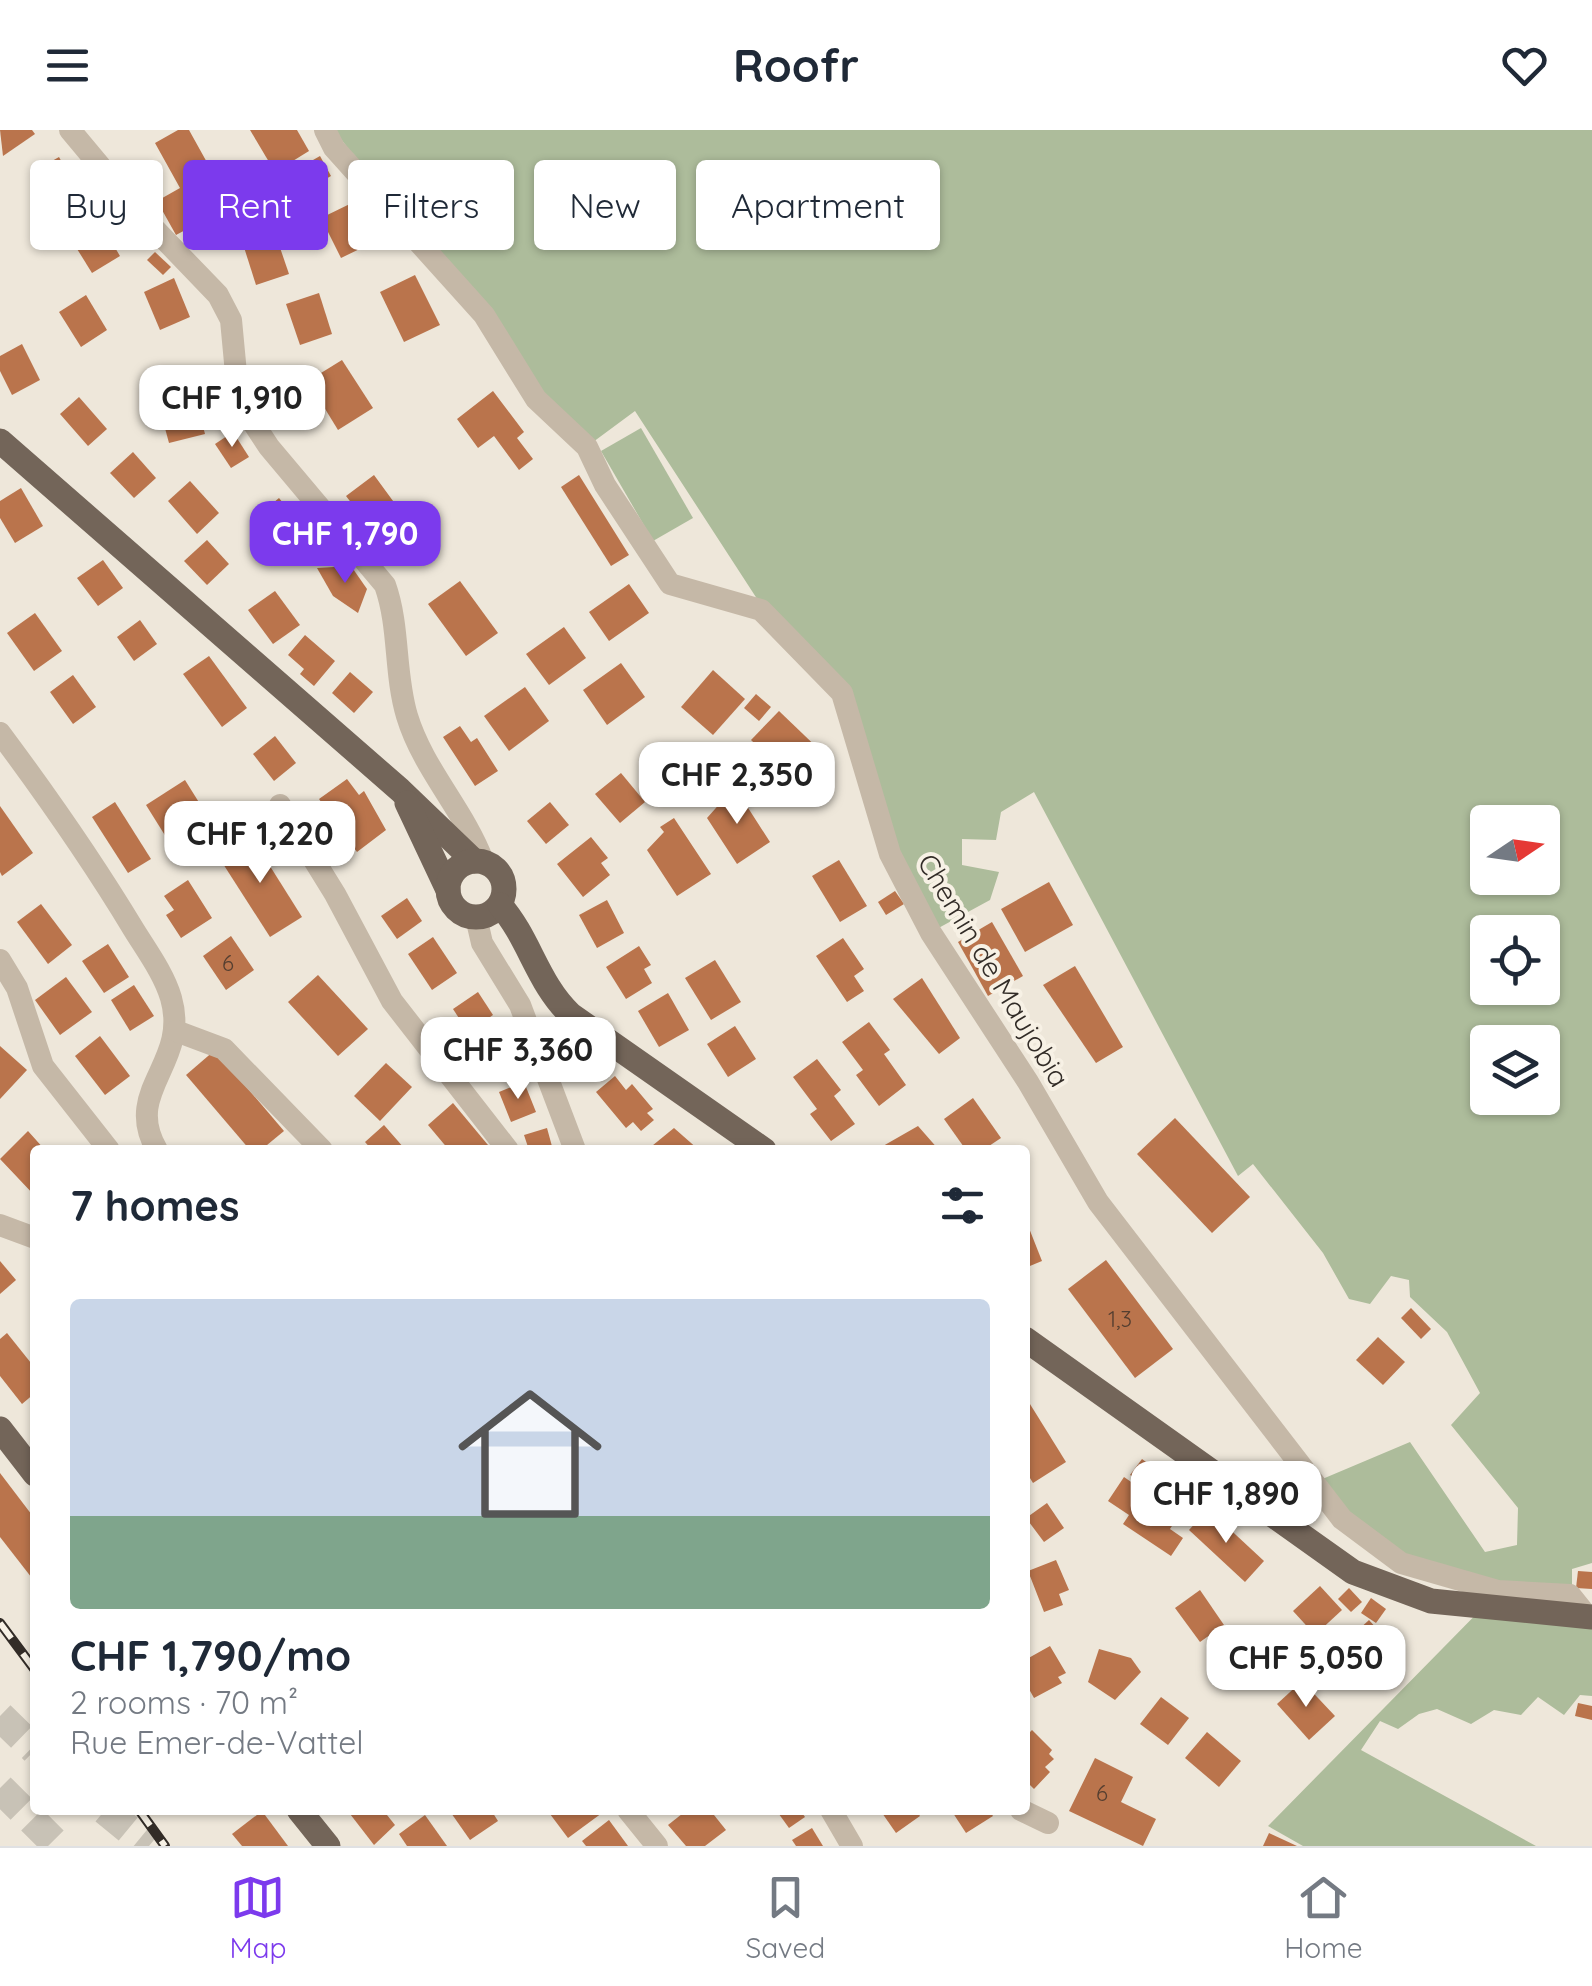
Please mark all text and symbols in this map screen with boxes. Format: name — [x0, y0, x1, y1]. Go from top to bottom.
text: Roofr — [733, 37, 859, 93]
icon: menu — [40, 38, 95, 93]
icon: heart — [1497, 38, 1552, 93]
chip: Buy — [30, 160, 163, 250]
chip: Rent — [183, 160, 328, 250]
chip: Filters — [348, 160, 514, 250]
chip: New — [534, 160, 676, 250]
chip: Apartment — [696, 160, 940, 250]
pin: CHF 1,910 — [118, 365, 346, 450]
text: CHF 1,910 — [161, 377, 303, 417]
pin: CHF 1,790 — [231, 501, 459, 586]
text: CHF 1,790 — [272, 513, 418, 553]
pin: CHF 2,350 — [623, 742, 851, 827]
text: CHF 2,350 — [661, 754, 813, 794]
pin: CHF 1,220 — [146, 801, 374, 886]
north arrow — [1470, 805, 1560, 895]
map controls — [1470, 805, 1560, 1115]
text: CHF 1,220 — [186, 813, 334, 853]
street label: Chemin de Maujobia — [911, 847, 1077, 1093]
button: locate — [1470, 915, 1560, 1005]
house number: 6 — [222, 949, 234, 977]
pin: CHF 3,360 — [404, 1017, 632, 1102]
button: layers — [1470, 1025, 1560, 1115]
text: CHF 3,360 — [443, 1029, 593, 1069]
icon: filters — [935, 1178, 990, 1233]
text: 7 homes — [70, 1179, 239, 1232]
house number: 1,3 — [1108, 1305, 1132, 1333]
icon: home — [440, 1364, 620, 1544]
pin: CHF 1,890 — [1112, 1461, 1340, 1546]
text: CHF 1,890 — [1153, 1473, 1299, 1513]
pin: CHF 5,050 — [1192, 1625, 1420, 1710]
text: CHF 1,790/mo — [70, 1629, 351, 1682]
text: CHF 5,050 — [1229, 1637, 1383, 1677]
text: 2 rooms · 70 m² — [70, 1682, 298, 1722]
text: Rue Emer-de-Vattel — [70, 1722, 364, 1762]
house number: 6 — [1096, 1779, 1108, 1807]
tab: Map — [229, 1870, 287, 1965]
tab: Saved — [745, 1870, 825, 1965]
tab: Home — [1284, 1870, 1363, 1965]

